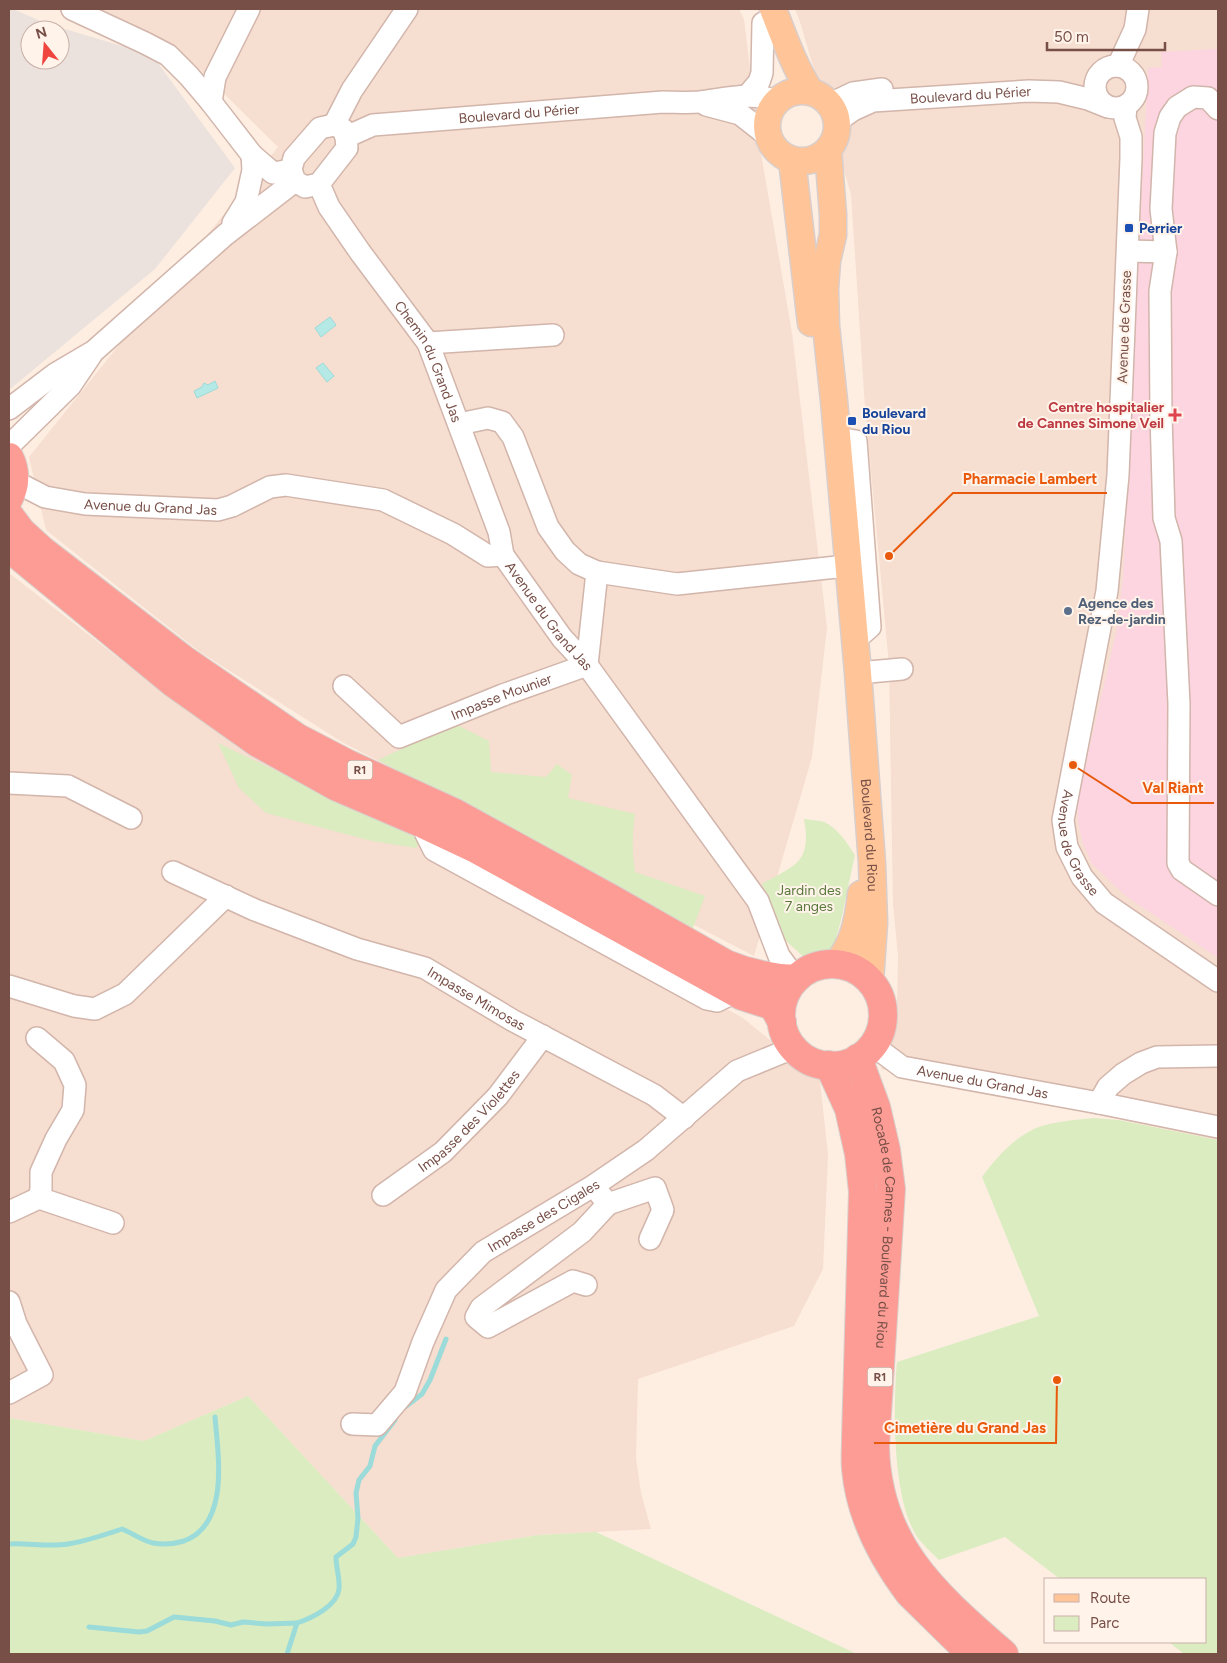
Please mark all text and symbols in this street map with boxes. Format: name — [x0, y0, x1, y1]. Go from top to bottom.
north arrow — [20, 20, 70, 70]
scale bar — [1047, 20, 1164, 52]
text: N — [34, 23, 49, 43]
text: 50 m — [1054, 28, 1089, 46]
street label: Boulevard du Périer — [909, 83, 1032, 108]
street label: Boulevard du Périer — [458, 101, 580, 127]
place label: Perrier — [1139, 220, 1183, 237]
marker: Perrier — [1123, 222, 1135, 234]
street label: Avenue de Grasse — [1114, 270, 1135, 384]
street label: Chemin du Grand Jas — [391, 298, 465, 425]
place label: Centre hospitalier de Cannes Simone Veil — [1017, 399, 1165, 432]
place label: Boulevard du Riou — [862, 405, 926, 438]
marker: Centre hospitalier de Cannes Simone Veil — [1168, 408, 1182, 422]
marker: Boulevard du Riou — [846, 415, 858, 427]
callout: Pharmacie Lambert — [953, 463, 1107, 493]
text: Pharmacie Lambert — [963, 470, 1097, 488]
street label: Avenue du Grand Jas — [83, 496, 217, 519]
street label: Avenue du Grand Jas — [501, 558, 596, 674]
place label: Agence des Rez-de-jardin — [1078, 595, 1166, 628]
marker: Agence des Rez-de-jardin — [1062, 605, 1074, 617]
street label: Impasse Mounier — [449, 670, 554, 724]
road number: R1 — [348, 760, 372, 780]
callout: Val Riant — [1132, 773, 1214, 803]
street label: Boulevard du Riou — [857, 778, 881, 892]
text: Val Riant — [1142, 779, 1204, 797]
street label: Avenue de Grasse — [1054, 788, 1103, 900]
park label: Jardin des 7 anges — [777, 882, 841, 915]
street label: Impasse Mimosas — [424, 963, 528, 1034]
street label: Avenue du Grand Jas — [915, 1062, 1050, 1103]
street label: Impasse des Violettes — [415, 1067, 524, 1176]
street label: Rocade de Cannes - Boulevard du Riou — [867, 1105, 899, 1349]
street label: Impasse des Cigales — [485, 1176, 603, 1256]
road number: R1 — [868, 1368, 892, 1386]
callout: Cimetière du Grand Jas — [874, 1413, 1056, 1443]
text: Cimetière du Grand Jas — [884, 1419, 1046, 1437]
legend — [1044, 1578, 1207, 1643]
text: Route — [1090, 1589, 1130, 1607]
text: Parc — [1090, 1614, 1119, 1632]

